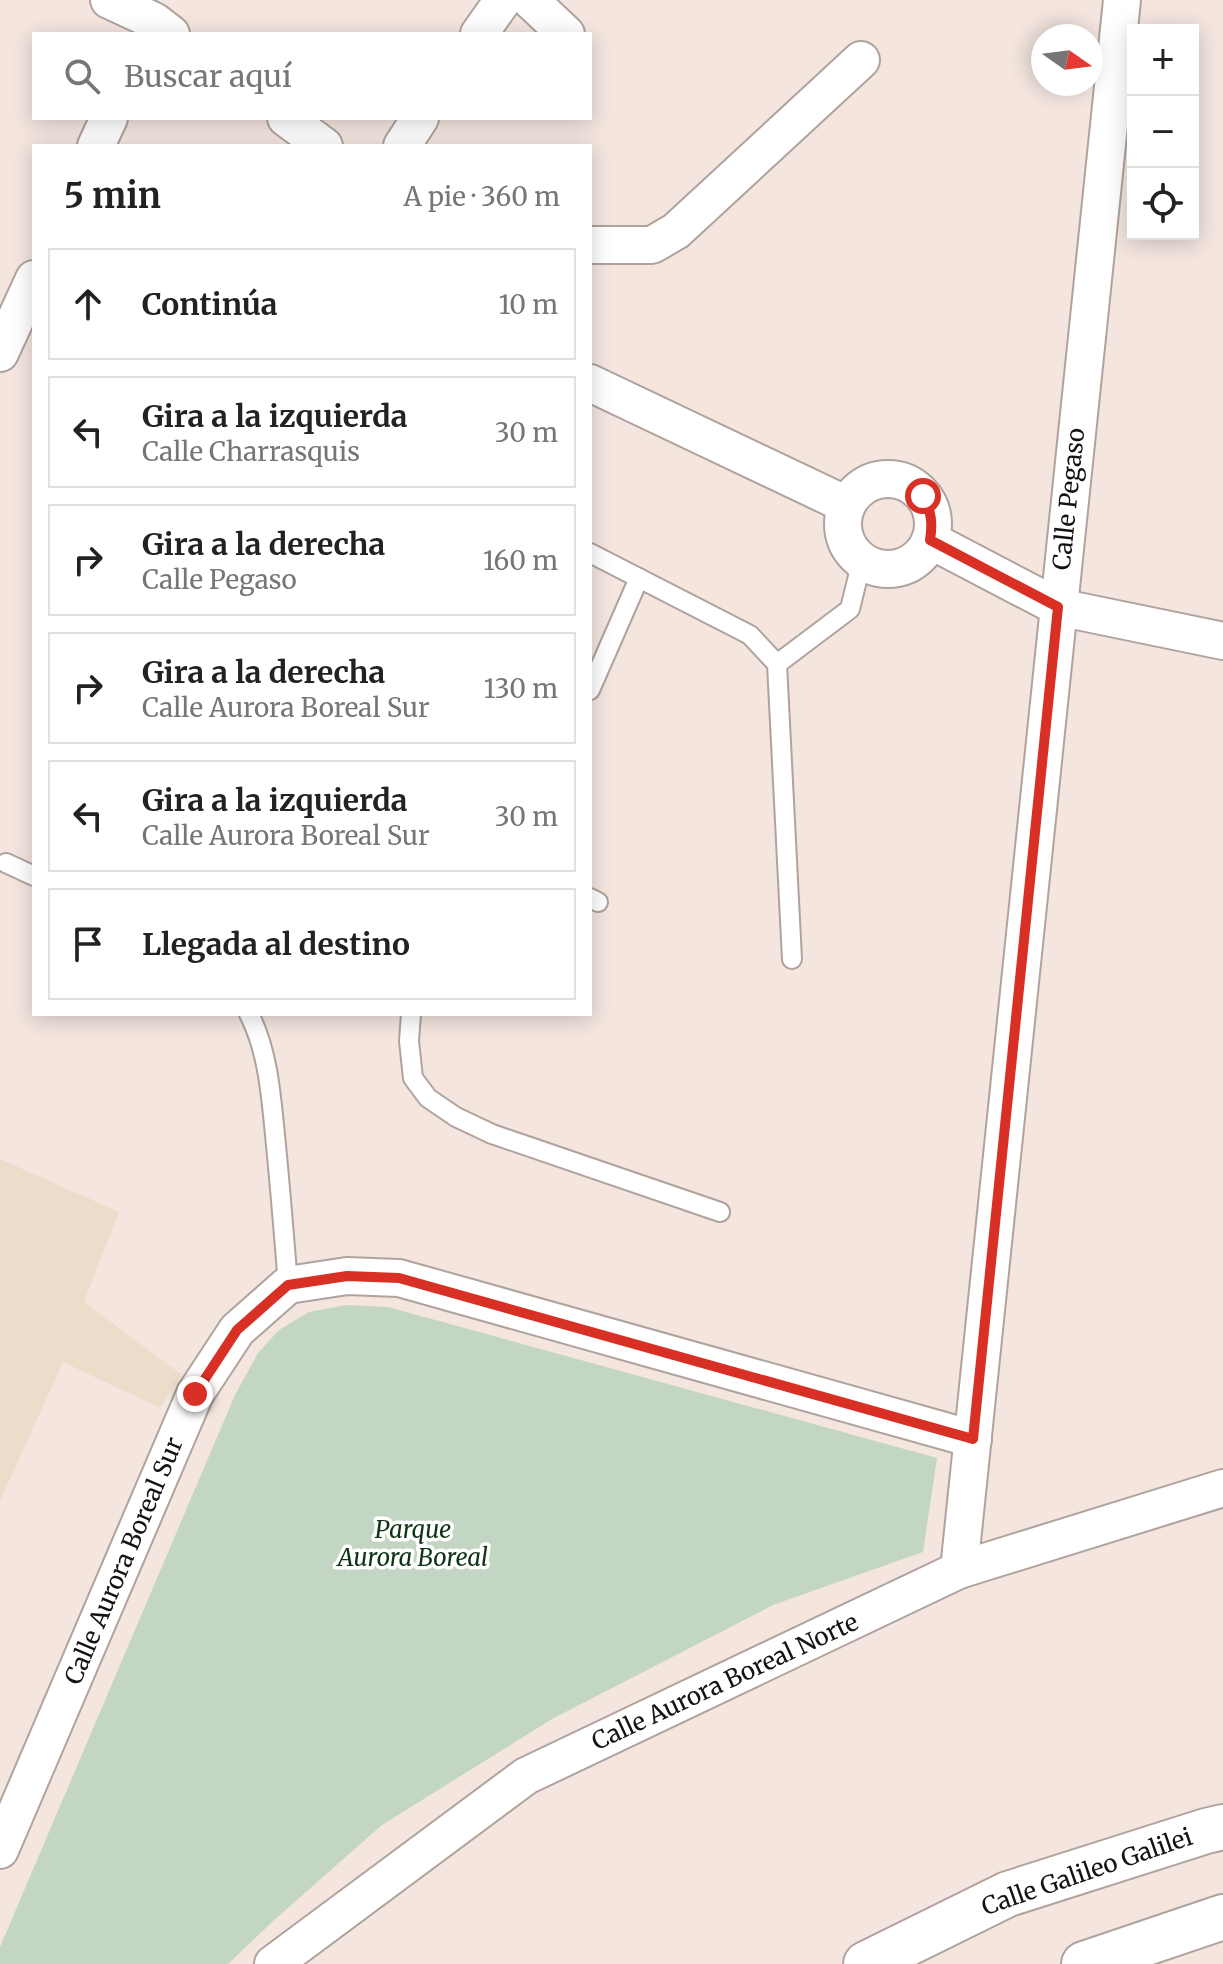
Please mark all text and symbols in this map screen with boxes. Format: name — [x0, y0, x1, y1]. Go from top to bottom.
north arrow — [1031, 24, 1103, 96]
map controls — [1127, 24, 1199, 240]
button: + — [1127, 24, 1199, 96]
search box — [32, 32, 592, 120]
icon: search — [60, 54, 104, 98]
text: Buscar aquí — [124, 57, 292, 95]
button: − — [1127, 96, 1199, 168]
button: locate — [1127, 168, 1199, 240]
text: 5 min — [64, 175, 161, 217]
text: A pie · 360 m — [404, 180, 560, 213]
icon: ahead — [66, 282, 110, 326]
text: Continúa — [142, 285, 278, 323]
text: 10 m — [499, 288, 558, 321]
text: Gira a la izquierda — [142, 397, 408, 435]
icon: left — [66, 410, 110, 454]
text: 30 m — [495, 416, 558, 449]
street label: Calle Pegaso — [1046, 426, 1091, 572]
text: Calle Charrasquis — [142, 435, 360, 468]
route start — [905, 478, 941, 514]
text: Gira a la derecha — [142, 525, 385, 563]
icon: right — [66, 538, 110, 582]
text: 160 m — [483, 544, 558, 577]
text: Calle Pegaso — [142, 563, 297, 596]
text: Gira a la derecha — [142, 653, 385, 691]
icon: right — [66, 666, 110, 710]
text: 130 m — [484, 672, 558, 705]
text: Calle Aurora Boreal Sur — [142, 691, 430, 724]
text: Gira a la izquierda — [142, 781, 408, 819]
icon: left — [66, 794, 110, 838]
text: 30 m — [495, 800, 558, 833]
text: Calle Aurora Boreal Sur — [142, 819, 430, 852]
icon: arrive — [66, 922, 110, 966]
text: Llegada al destino — [142, 925, 410, 963]
route end — [177, 1376, 213, 1412]
street label: Calle Aurora Boreal Sur — [57, 1432, 190, 1689]
park label: Parque Aurora Boreal — [336, 1514, 488, 1573]
street label: Calle Aurora Boreal Norte — [587, 1606, 863, 1757]
street label: Calle Galileo Galilei — [977, 1821, 1196, 1922]

